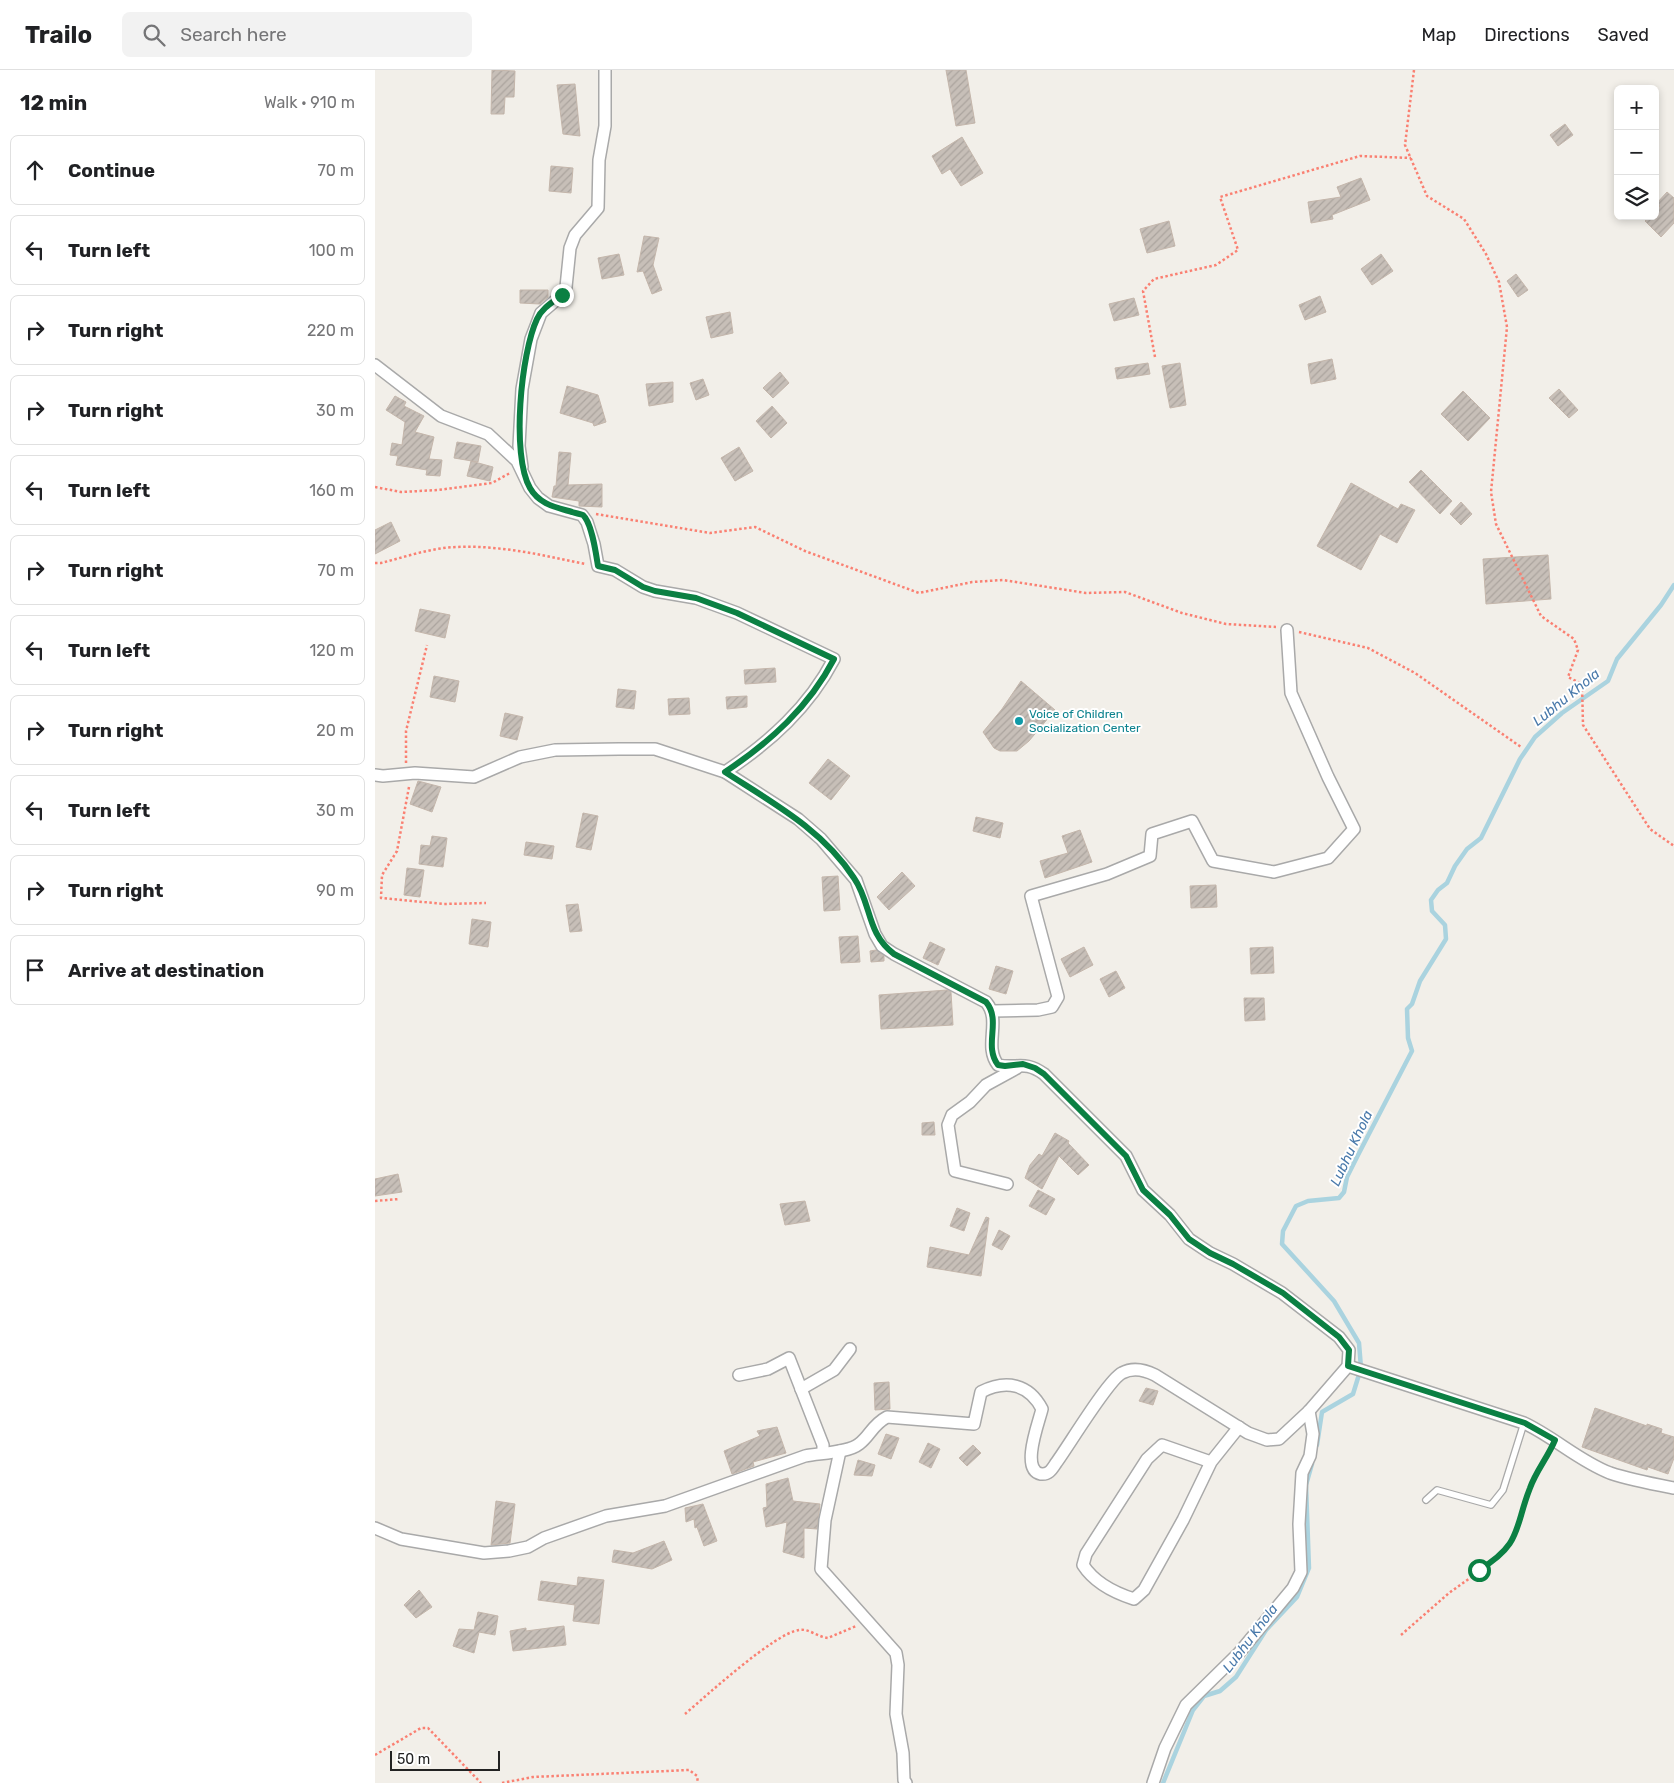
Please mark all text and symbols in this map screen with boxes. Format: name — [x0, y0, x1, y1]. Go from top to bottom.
search box — [122, 12, 472, 57]
text: Trailo — [25, 21, 92, 49]
icon: search — [140, 21, 168, 49]
text: Search here — [180, 23, 287, 46]
text: Map — [1421, 24, 1456, 46]
text: Directions — [1484, 24, 1570, 46]
text: Saved — [1598, 24, 1649, 46]
map controls — [1614, 85, 1659, 220]
button: + — [1614, 85, 1659, 130]
text: 12 min — [20, 90, 87, 115]
text: Walk · 910 m — [264, 93, 355, 112]
button: − — [1614, 130, 1659, 175]
icon: ahead — [21, 156, 49, 184]
text: Continue — [68, 159, 155, 182]
text: 70 m — [317, 161, 354, 180]
button: layers — [1614, 175, 1659, 220]
icon: left — [21, 236, 49, 264]
text: Turn left — [68, 239, 150, 262]
text: 100 m — [309, 241, 354, 260]
route end — [551, 284, 574, 307]
icon: right — [21, 316, 49, 344]
text: Turn right — [68, 319, 163, 342]
text: 220 m — [307, 321, 354, 340]
icon: right — [21, 396, 49, 424]
text: Turn right — [68, 399, 163, 422]
text: 30 m — [316, 401, 354, 420]
icon: left — [21, 476, 49, 504]
text: Turn left — [68, 479, 150, 502]
text: 160 m — [309, 481, 354, 500]
icon: right — [21, 556, 49, 584]
text: Turn right — [68, 559, 163, 582]
text: 70 m — [317, 561, 354, 580]
icon: left — [21, 636, 49, 664]
text: Turn left — [68, 639, 150, 662]
text: 120 m — [309, 641, 354, 660]
water label: Lubhu Khola — [1529, 665, 1603, 730]
place label: Voice of Children Socialization Center — [1029, 707, 1141, 735]
marker: Voice of Children Socialization Center — [1013, 715, 1025, 727]
icon: right — [21, 716, 49, 744]
text: Turn right — [68, 719, 163, 742]
text: 20 m — [316, 721, 354, 740]
icon: left — [21, 796, 49, 824]
text: Turn left — [68, 799, 150, 822]
text: 30 m — [316, 801, 354, 820]
icon: right — [21, 876, 49, 904]
text: Turn right — [68, 879, 163, 902]
text: 90 m — [316, 881, 354, 900]
icon: arrive — [21, 956, 49, 984]
text: Arrive at destination — [68, 959, 264, 982]
water label: Lubhu Khola — [1327, 1108, 1376, 1189]
route start — [1468, 1559, 1491, 1582]
water label: Lubhu Khola — [1219, 1601, 1282, 1676]
scale bar — [390, 1748, 500, 1771]
text: 50 m — [397, 1751, 430, 1768]

